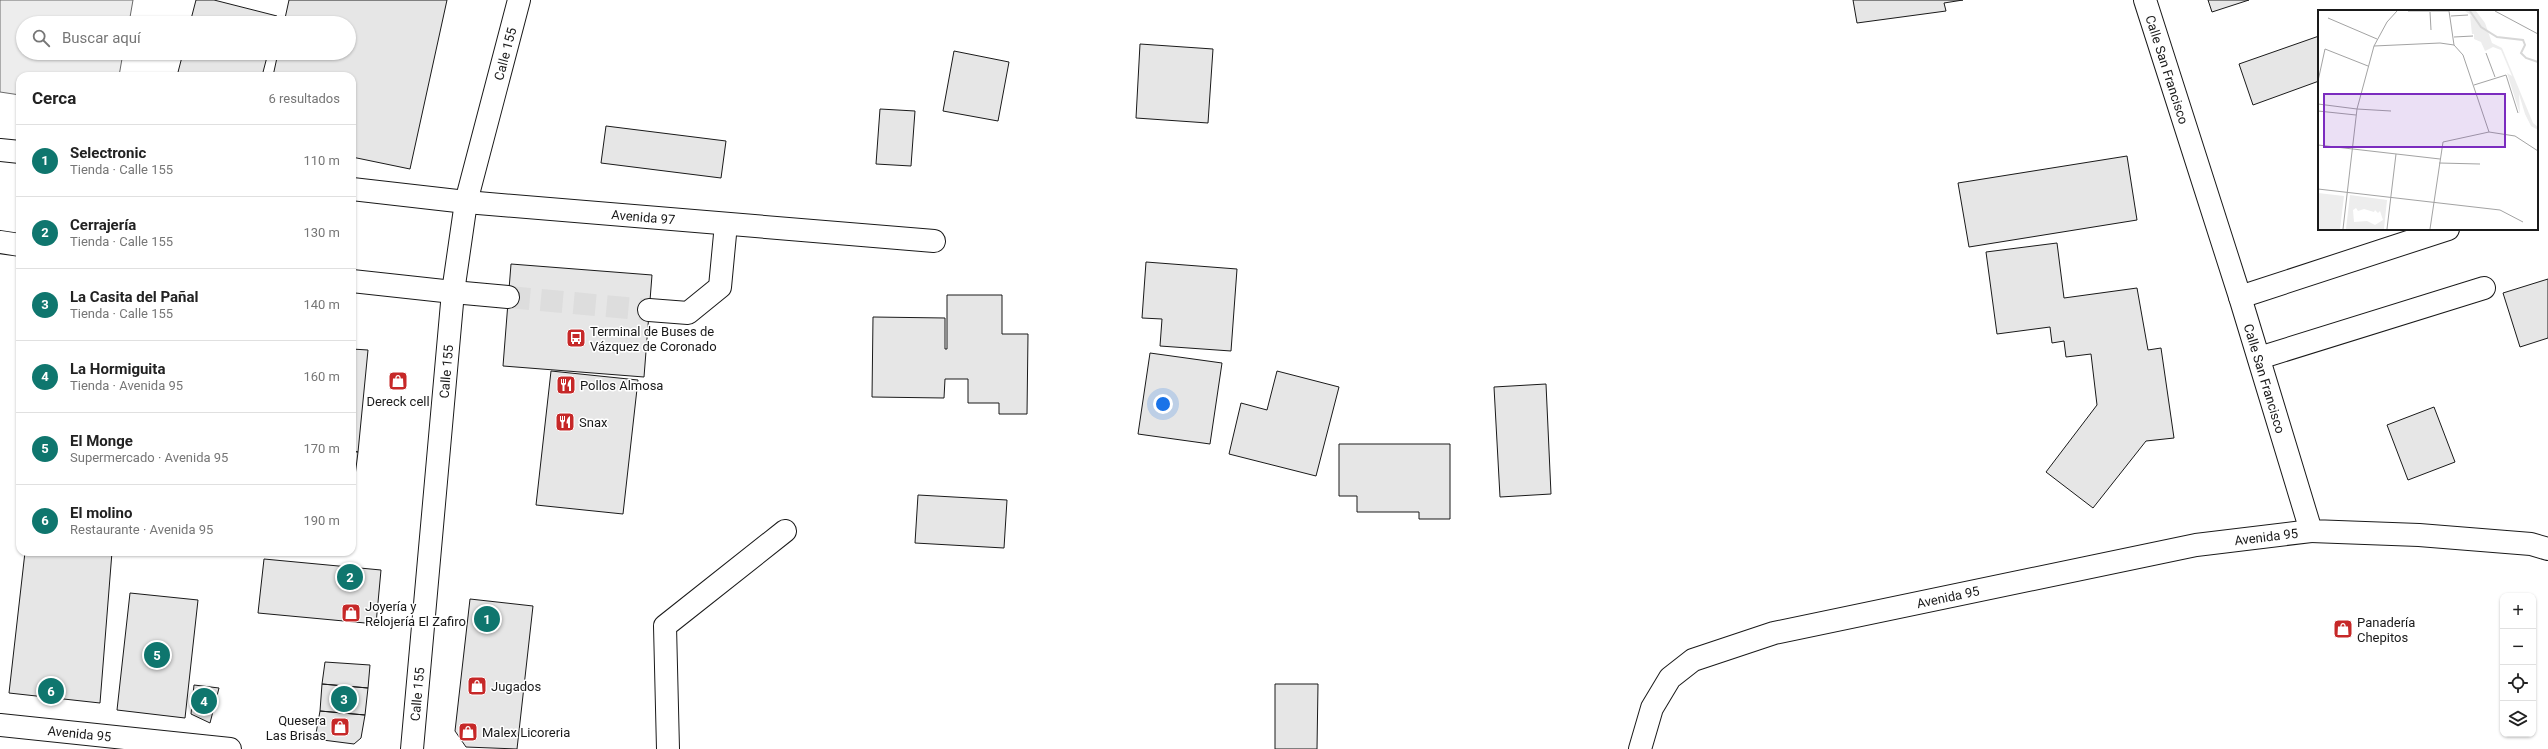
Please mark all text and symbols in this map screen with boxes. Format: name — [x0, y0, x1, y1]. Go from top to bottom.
inset map — [2318, 10, 2538, 230]
street label: Calle San Francisco — [2143, 13, 2192, 126]
search box — [16, 16, 356, 60]
street label: Calle 155 — [491, 26, 519, 82]
icon: search — [30, 27, 52, 49]
text: Buscar aquí — [62, 29, 141, 47]
text: Cerca — [32, 88, 76, 108]
text: 6 resultados — [268, 91, 340, 106]
text: Selectronic — [70, 144, 146, 162]
text: 1 — [41, 153, 49, 168]
text: 110 m — [303, 153, 340, 168]
text: Tienda · Calle 155 — [70, 162, 173, 177]
street label: Avenida 97 — [611, 207, 676, 227]
text: Cerrajería — [70, 216, 136, 234]
text: 2 — [41, 225, 49, 240]
text: 130 m — [303, 225, 340, 240]
text: Tienda · Calle 155 — [70, 234, 173, 249]
text: La Casita del Pañal — [70, 288, 198, 306]
text: 3 — [41, 297, 49, 312]
text: 140 m — [303, 297, 340, 312]
text: Tienda · Calle 155 — [70, 306, 173, 321]
street label: Calle San Francisco — [2241, 322, 2288, 435]
place label: Terminal de Buses de Vázquez de Coronado — [590, 324, 717, 354]
bus stop icon: Terminal de Buses de Vázquez de Coronado — [565, 327, 587, 349]
street label: Calle 155 — [436, 344, 456, 399]
text: La Hormiguita — [70, 360, 165, 378]
text: 4 — [41, 369, 49, 384]
text: 160 m — [303, 369, 340, 384]
shop icon: Dereck cell — [387, 370, 409, 392]
restaurant icon: Pollos Almosa — [555, 374, 577, 396]
text: Tienda · Avenida 95 — [70, 378, 183, 393]
place label: Pollos Almosa — [580, 378, 663, 393]
place label: Dereck cell — [366, 394, 430, 409]
your location — [1153, 394, 1173, 414]
restaurant icon: Snax — [554, 411, 576, 433]
place label: Snax — [579, 415, 608, 430]
text: El Monge — [70, 432, 133, 450]
text: 5 — [41, 441, 49, 456]
text: 170 m — [303, 441, 340, 456]
text: Supermercado · Avenida 95 — [70, 450, 228, 465]
text: El molino — [70, 504, 132, 522]
text: 6 — [41, 513, 49, 528]
text: 190 m — [303, 513, 340, 528]
text: Restaurante · Avenida 95 — [70, 522, 213, 537]
street label: Avenida 95 — [2233, 525, 2299, 548]
pin: 2 — [337, 562, 363, 592]
street label: Avenida 95 — [1915, 583, 1981, 611]
map controls — [2500, 593, 2536, 737]
button: + — [2500, 593, 2536, 629]
place label: Joyería y Relojería El Zafiro — [365, 599, 466, 629]
shop icon: Joyería y Relojería El Zafiro — [340, 602, 362, 624]
pin: 1 — [474, 604, 500, 634]
place label: Panadería Chepitos — [2357, 615, 2415, 645]
shop icon: Panadería Chepitos — [2332, 618, 2354, 640]
button: − — [2500, 629, 2536, 665]
pin: 5 — [144, 640, 170, 670]
button: locate — [2500, 665, 2536, 701]
street label: Calle 155 — [407, 667, 427, 722]
shop icon: Jugados — [466, 675, 488, 697]
pin: 6 — [38, 676, 64, 706]
place label: Jugados — [491, 679, 541, 694]
pin: 3 — [331, 684, 357, 714]
pin: 4 — [191, 686, 217, 716]
button: layers — [2500, 701, 2536, 737]
place label: Quesera Las Brisas — [266, 713, 326, 743]
shop icon: Quesera Las Brisas — [329, 716, 351, 738]
shop icon: Malex Licoreria — [457, 721, 479, 743]
street label: Avenida 95 — [47, 723, 112, 744]
place label: Malex Licoreria — [482, 725, 570, 740]

